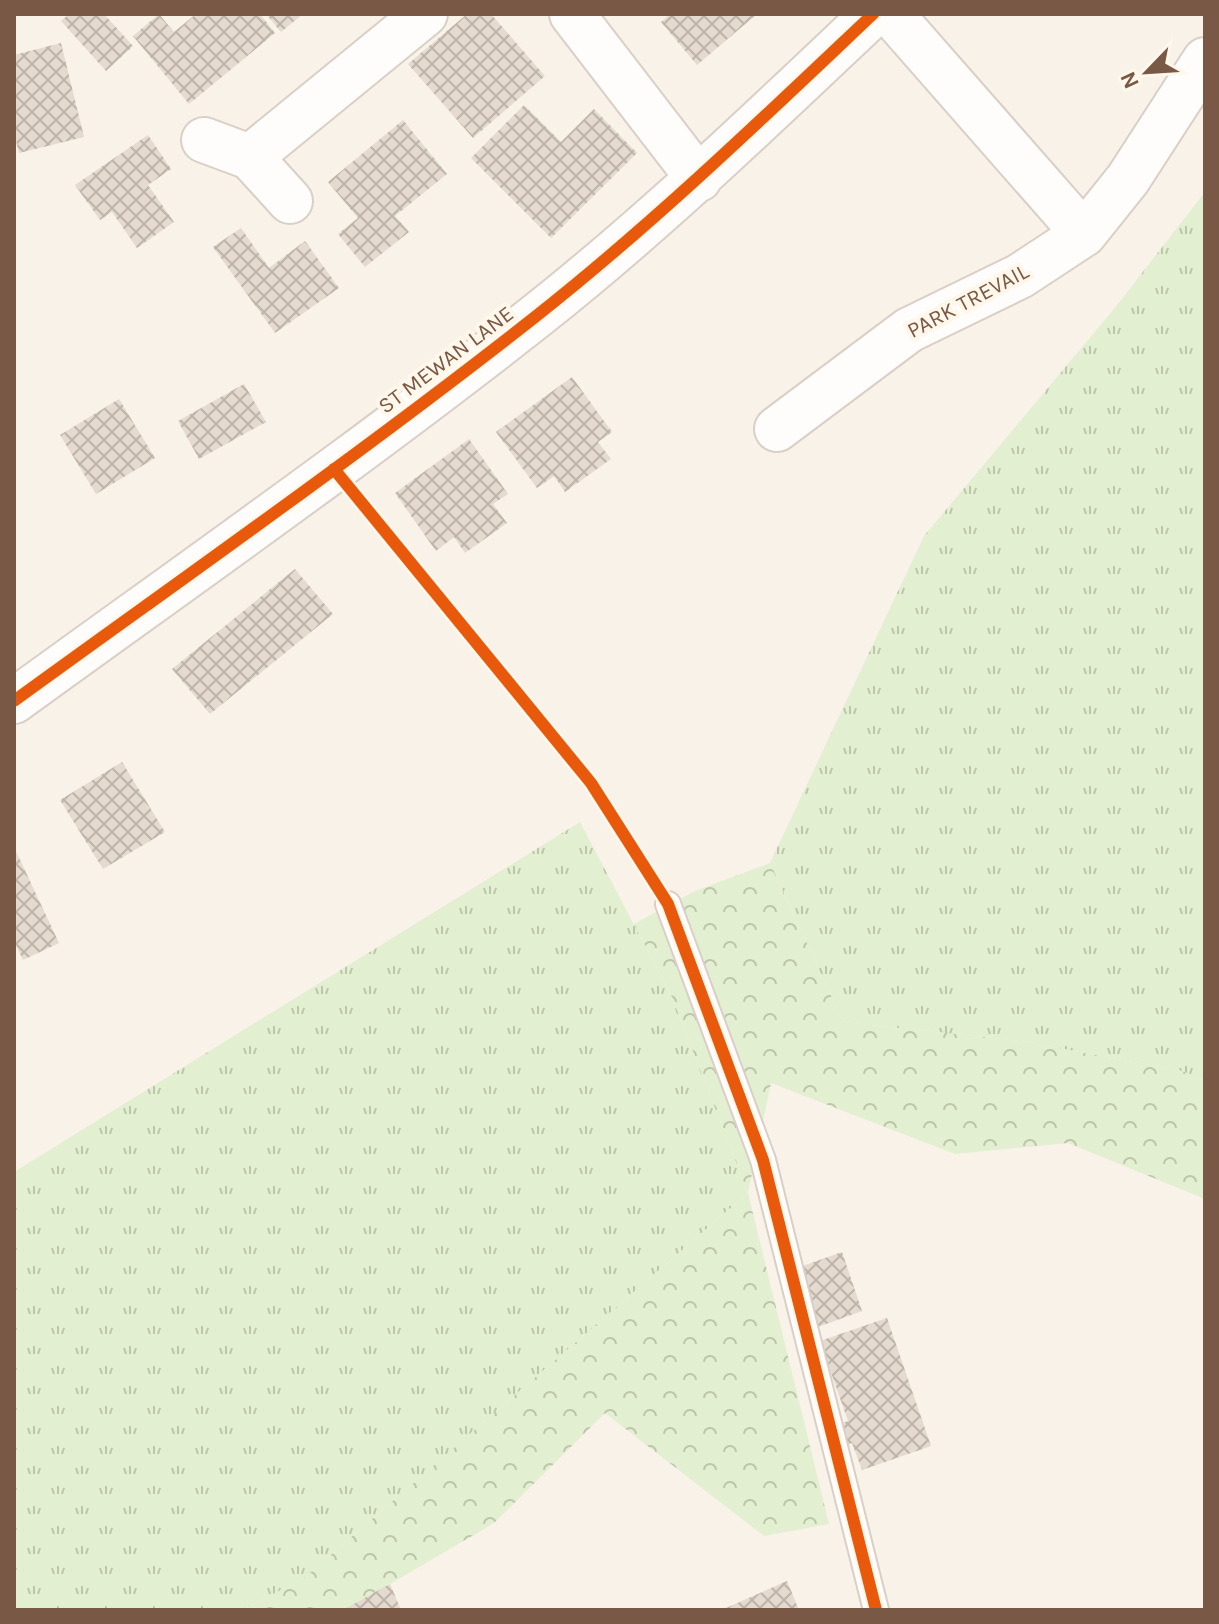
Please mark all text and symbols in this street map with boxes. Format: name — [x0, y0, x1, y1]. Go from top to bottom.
north arrow — [1107, 32, 1187, 112]
text: N — [1115, 67, 1145, 93]
street label: PARK TREVAIL — [903, 258, 1034, 344]
street label: ST MEWAN LANE — [373, 301, 519, 419]

